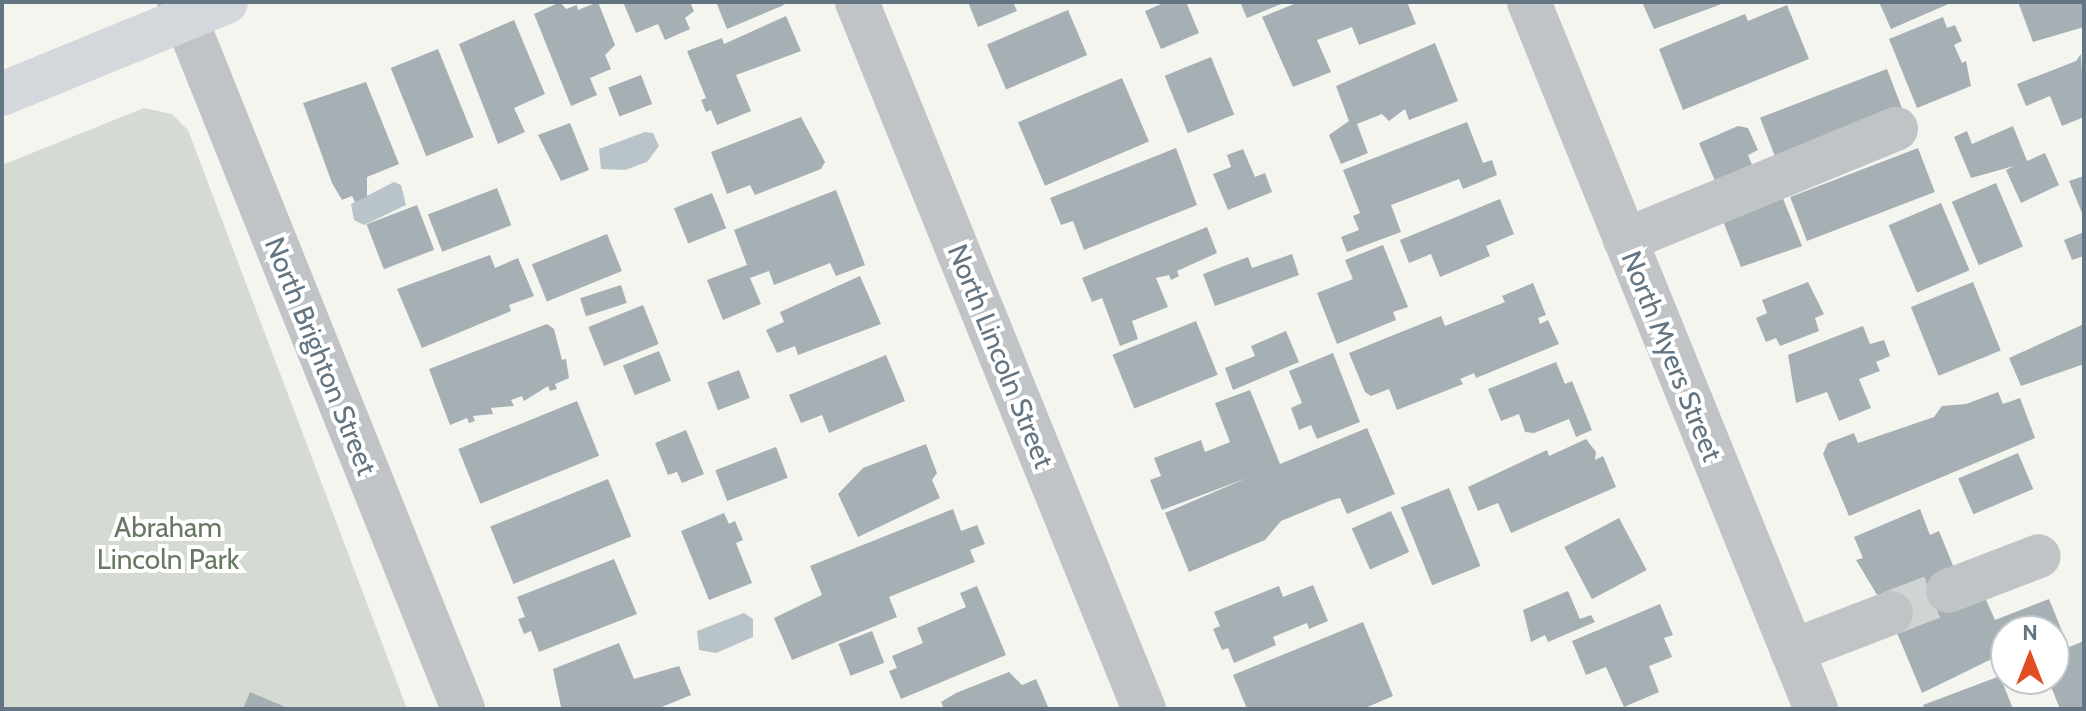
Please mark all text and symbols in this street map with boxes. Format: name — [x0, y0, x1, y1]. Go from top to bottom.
street label: North Brighton Street — [258, 232, 384, 480]
street label: North Lincoln Street — [941, 239, 1061, 473]
street label: North Myers Street — [1615, 246, 1729, 466]
park label: Abraham Lincoln Park — [97, 510, 239, 576]
north arrow — [1990, 615, 2070, 695]
text: N — [2022, 619, 2038, 646]

